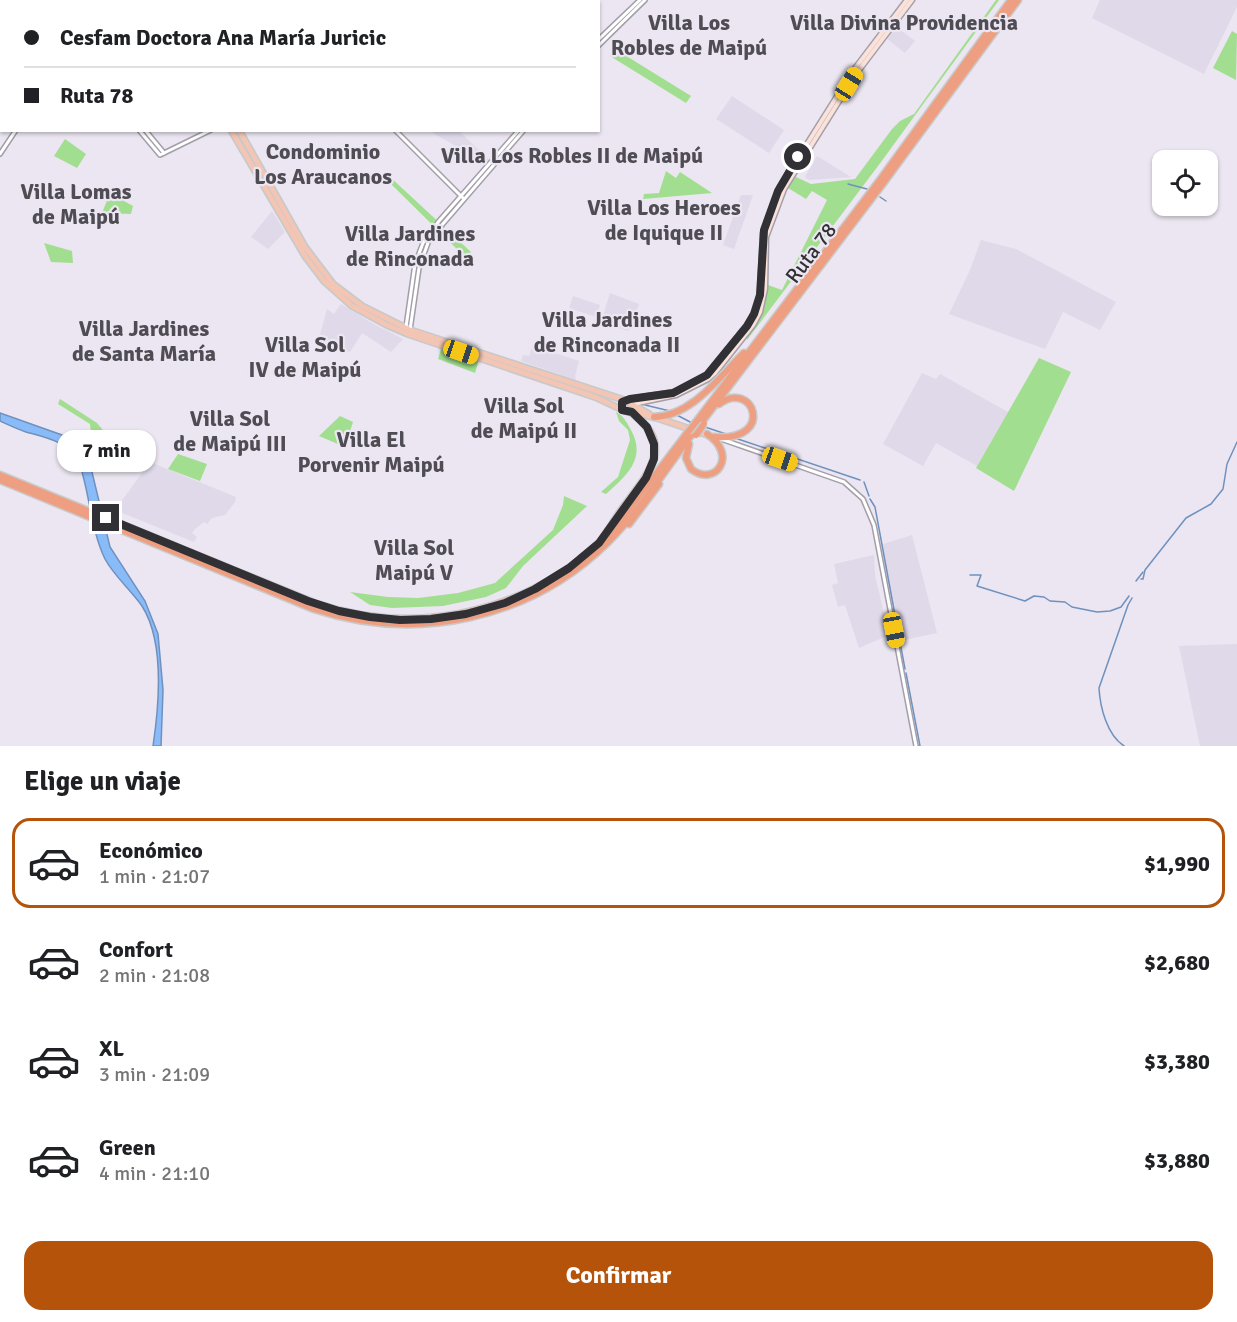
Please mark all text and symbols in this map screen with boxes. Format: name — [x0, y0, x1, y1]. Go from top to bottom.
district label: Villa Los Robles de Maipú — [611, 9, 767, 61]
district label: Villa Divina Providencia — [790, 9, 1018, 36]
text: Cesfam Doctora Ana María Juricic — [60, 24, 386, 51]
car — [832, 64, 866, 104]
text: Ruta 78 — [60, 82, 133, 109]
district label: Condominio Los Araucanos — [254, 138, 392, 190]
district label: Villa Los Robles II de Maipú — [441, 142, 703, 169]
route start — [784, 143, 811, 170]
map controls — [1152, 150, 1218, 216]
button: locate — [1152, 150, 1218, 216]
district label: Villa Lomas de Maipú — [20, 178, 132, 230]
district label: Villa Los Heroes de Iquique II — [587, 194, 741, 246]
street label: Ruta 78 — [780, 218, 842, 288]
district label: Villa Jardines de Rinconada — [345, 220, 475, 272]
district label: Villa Jardines de Rinconada II — [534, 306, 680, 358]
district label: Villa Jardines de Santa María — [72, 315, 216, 367]
district label: Villa Sol IV de Maipú — [249, 331, 361, 383]
car — [441, 338, 481, 366]
district label: Villa Sol de Maipú II — [471, 392, 577, 444]
district label: Villa Sol de Maipú III — [173, 405, 287, 457]
district label: Villa El Porvenir Maipú — [297, 426, 445, 478]
callout: 7 min — [57, 431, 156, 473]
text: 7 min — [82, 438, 131, 463]
car — [760, 445, 800, 473]
route end — [92, 504, 119, 531]
district label: Villa Sol Maipú V — [374, 534, 454, 586]
car — [882, 611, 906, 649]
text: Elige un viaje — [24, 765, 181, 798]
icon: car — [27, 836, 81, 890]
text: Económico — [99, 837, 203, 864]
text: $1,990 — [1144, 850, 1210, 877]
text: 1 min · 21:07 — [99, 864, 210, 889]
icon: car — [27, 935, 81, 989]
text: Confort — [99, 936, 173, 963]
text: $2,680 — [1144, 949, 1210, 976]
text: 2 min · 21:08 — [99, 963, 210, 988]
icon: car — [27, 1034, 81, 1088]
text: XL — [99, 1035, 124, 1062]
text: $3,380 — [1144, 1048, 1210, 1075]
text: 3 min · 21:09 — [99, 1062, 210, 1087]
icon: car — [27, 1133, 81, 1187]
text: Green — [99, 1134, 156, 1161]
text: $3,880 — [1144, 1147, 1210, 1174]
text: 4 min · 21:10 — [99, 1161, 210, 1186]
button: Confirmar — [24, 1241, 1213, 1310]

